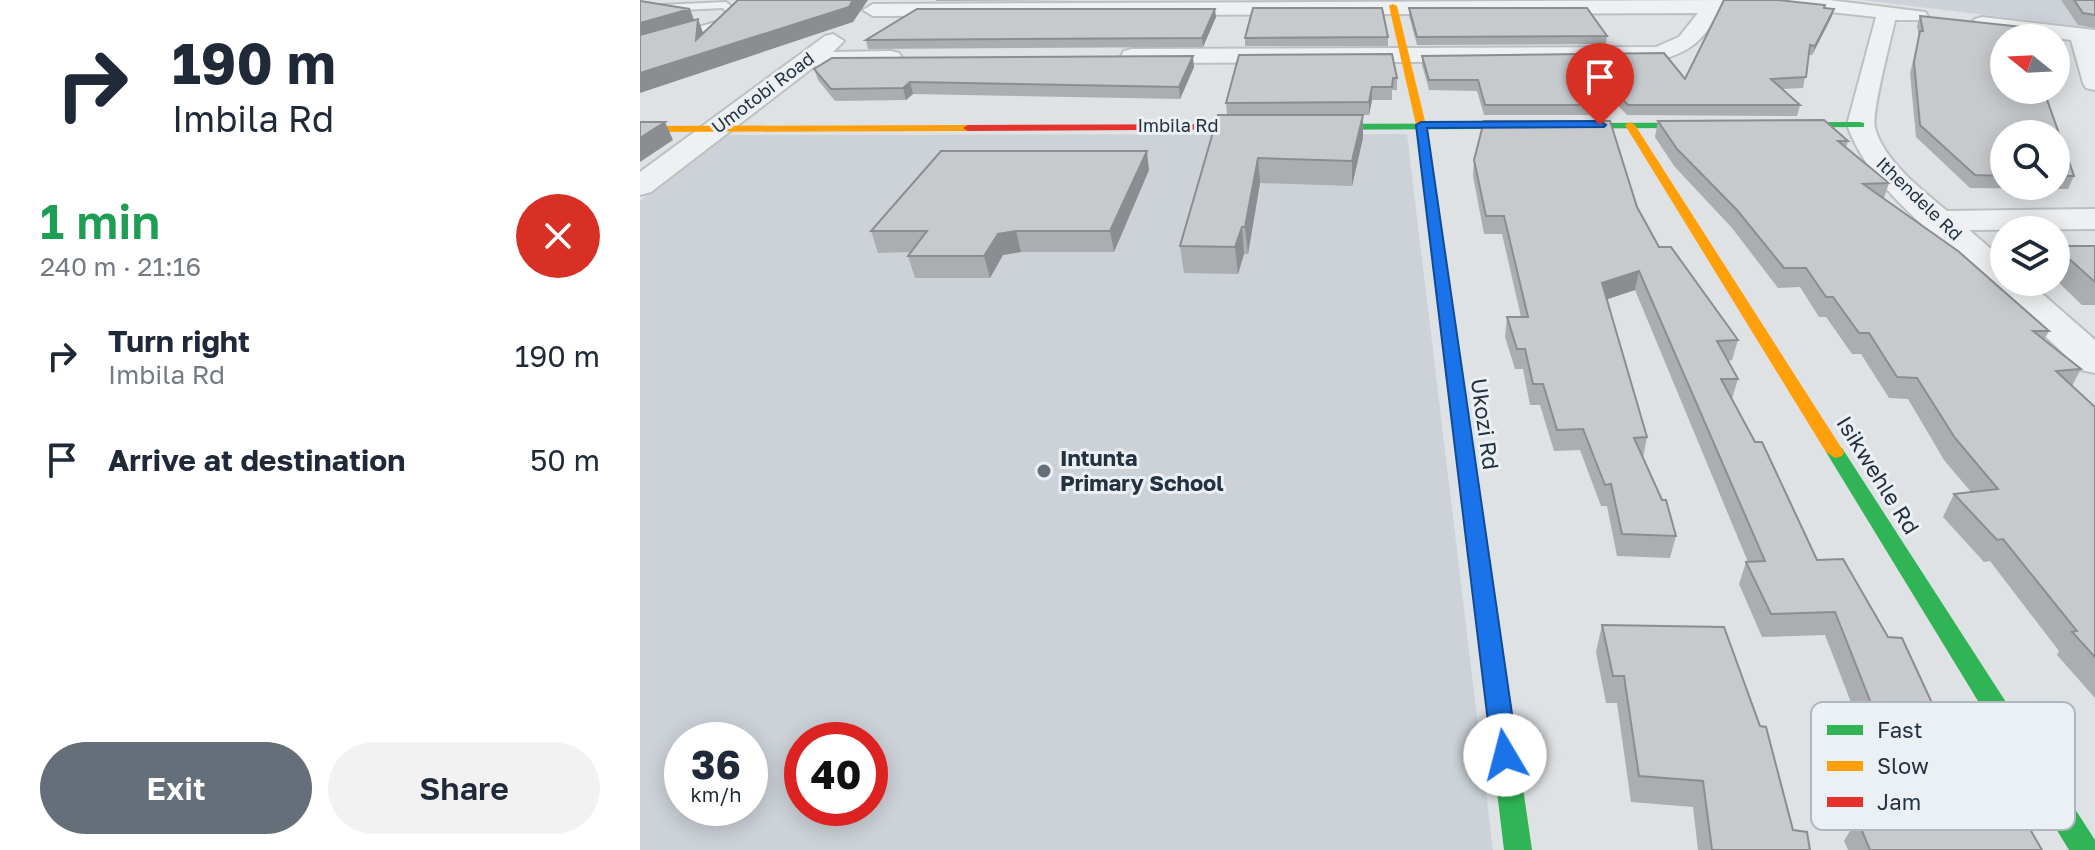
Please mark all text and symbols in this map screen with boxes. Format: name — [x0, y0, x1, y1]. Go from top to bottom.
north arrow — [1990, 24, 2070, 104]
map controls — [1990, 24, 2070, 296]
text: 190 m — [172, 29, 336, 96]
icon: right — [40, 32, 144, 136]
pin — [1566, 43, 1634, 125]
street label: Umotobi Road — [707, 47, 818, 138]
icon: arrive — [1578, 55, 1622, 99]
text: Imbila Rd — [172, 97, 334, 140]
street label: Imbila Rd — [1137, 114, 1219, 136]
button: search — [1990, 120, 2070, 200]
street label: Ithendele Rd — [1872, 152, 1967, 245]
text: 1 min — [40, 192, 160, 250]
button: close — [516, 194, 600, 278]
button: layers — [1990, 216, 2070, 296]
text: 240 m · 21:16 — [40, 251, 201, 282]
text: Turn right — [108, 323, 250, 359]
icon: right — [40, 334, 84, 378]
text: 190 m — [515, 338, 600, 374]
text: Imbila Rd — [108, 359, 225, 390]
street label: Ukozi Rd — [1466, 376, 1505, 471]
street label: Isikwehle Rd — [1831, 411, 1925, 539]
icon: arrive — [40, 438, 84, 482]
text: Arrive at destination — [108, 442, 405, 478]
text: 50 m — [530, 442, 600, 478]
place label: Intunta Primary School — [1060, 444, 1224, 496]
marker: Intunta Primary School — [1035, 462, 1053, 480]
legend — [1811, 702, 2075, 830]
position arrow — [1463, 713, 1547, 797]
text: Fast — [1877, 716, 1923, 743]
speed limit sign: 40 — [784, 722, 888, 826]
text: 36 — [691, 740, 741, 788]
button: Exit — [40, 742, 312, 834]
button: Share — [328, 742, 600, 834]
text: Slow — [1877, 752, 1929, 779]
text: km/h — [691, 782, 741, 806]
text: Jam — [1877, 788, 1921, 815]

